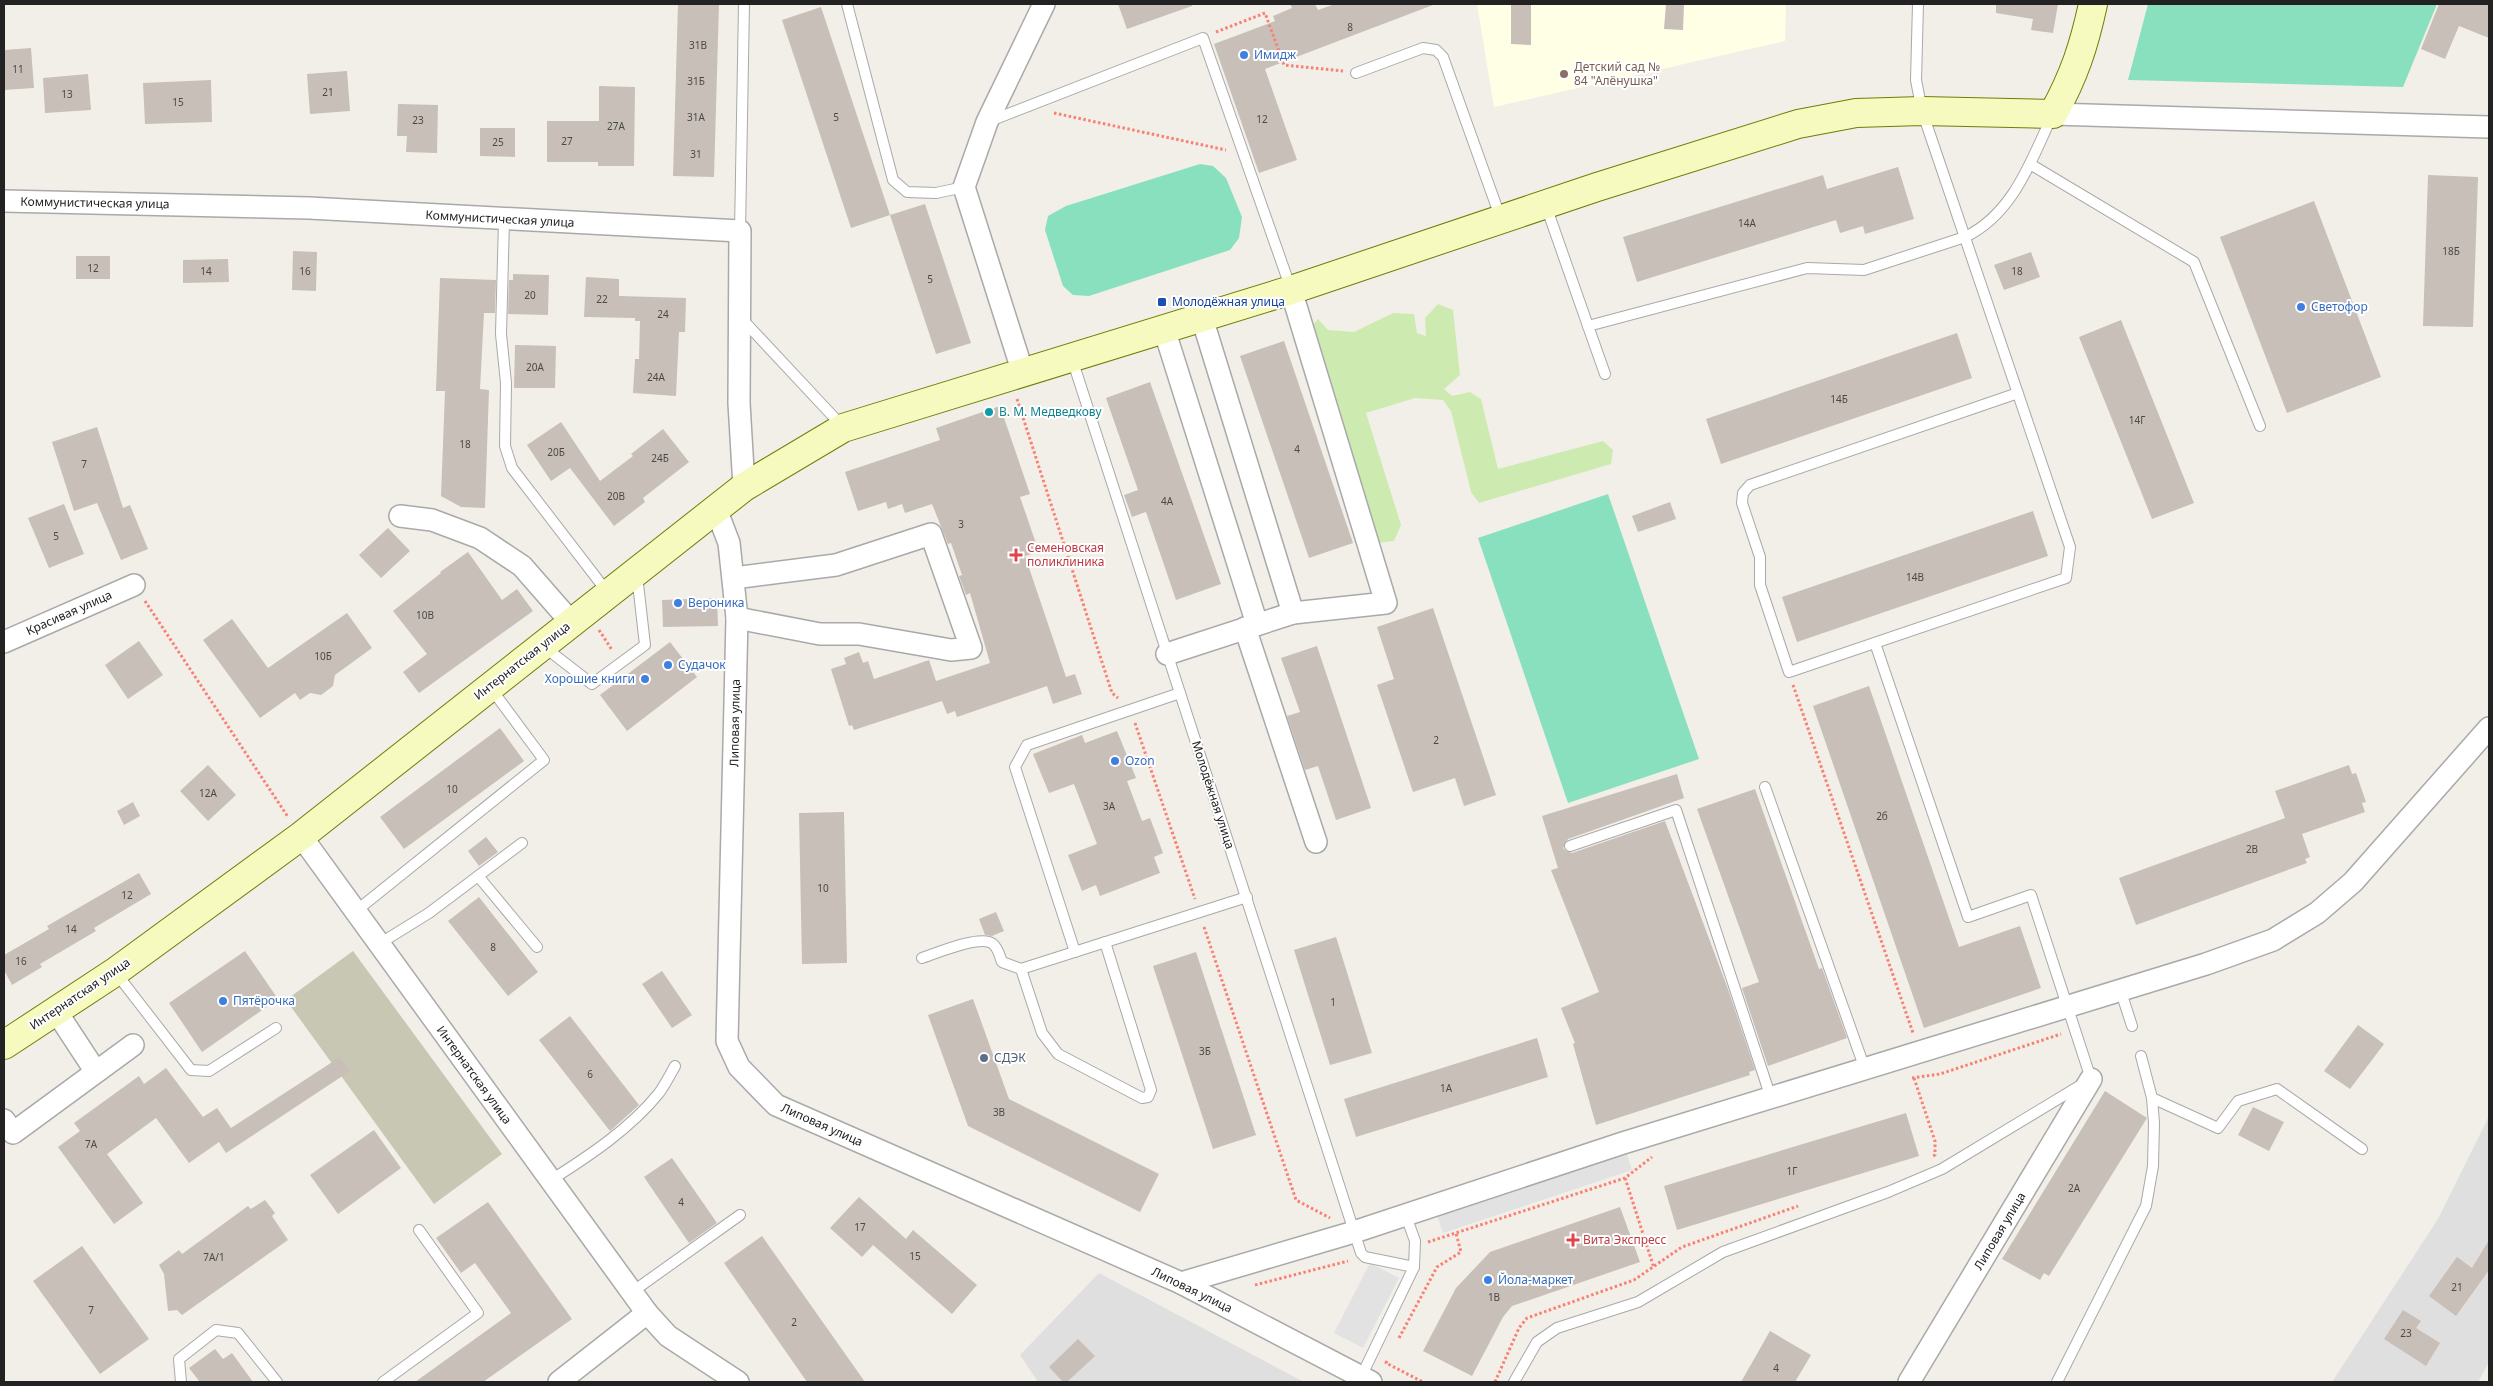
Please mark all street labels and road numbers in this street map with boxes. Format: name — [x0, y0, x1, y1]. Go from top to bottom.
street label: Коммунистическая улица — [20, 193, 170, 212]
street label: Коммунистическая улица — [425, 206, 575, 231]
street label: Красивая улица — [23, 586, 114, 639]
street label: Интернатская улица — [470, 618, 573, 704]
street label: Липовая улица — [725, 679, 744, 767]
street label: Молодёжная улица — [1188, 739, 1239, 851]
street label: Интернатская улица — [26, 954, 133, 1034]
street label: Интернатская улица — [433, 1022, 516, 1127]
street label: Липовая улица — [779, 1099, 866, 1150]
street label: Липовая улица — [1970, 1189, 2029, 1273]
street label: Липовая улица — [1149, 1263, 1235, 1316]

